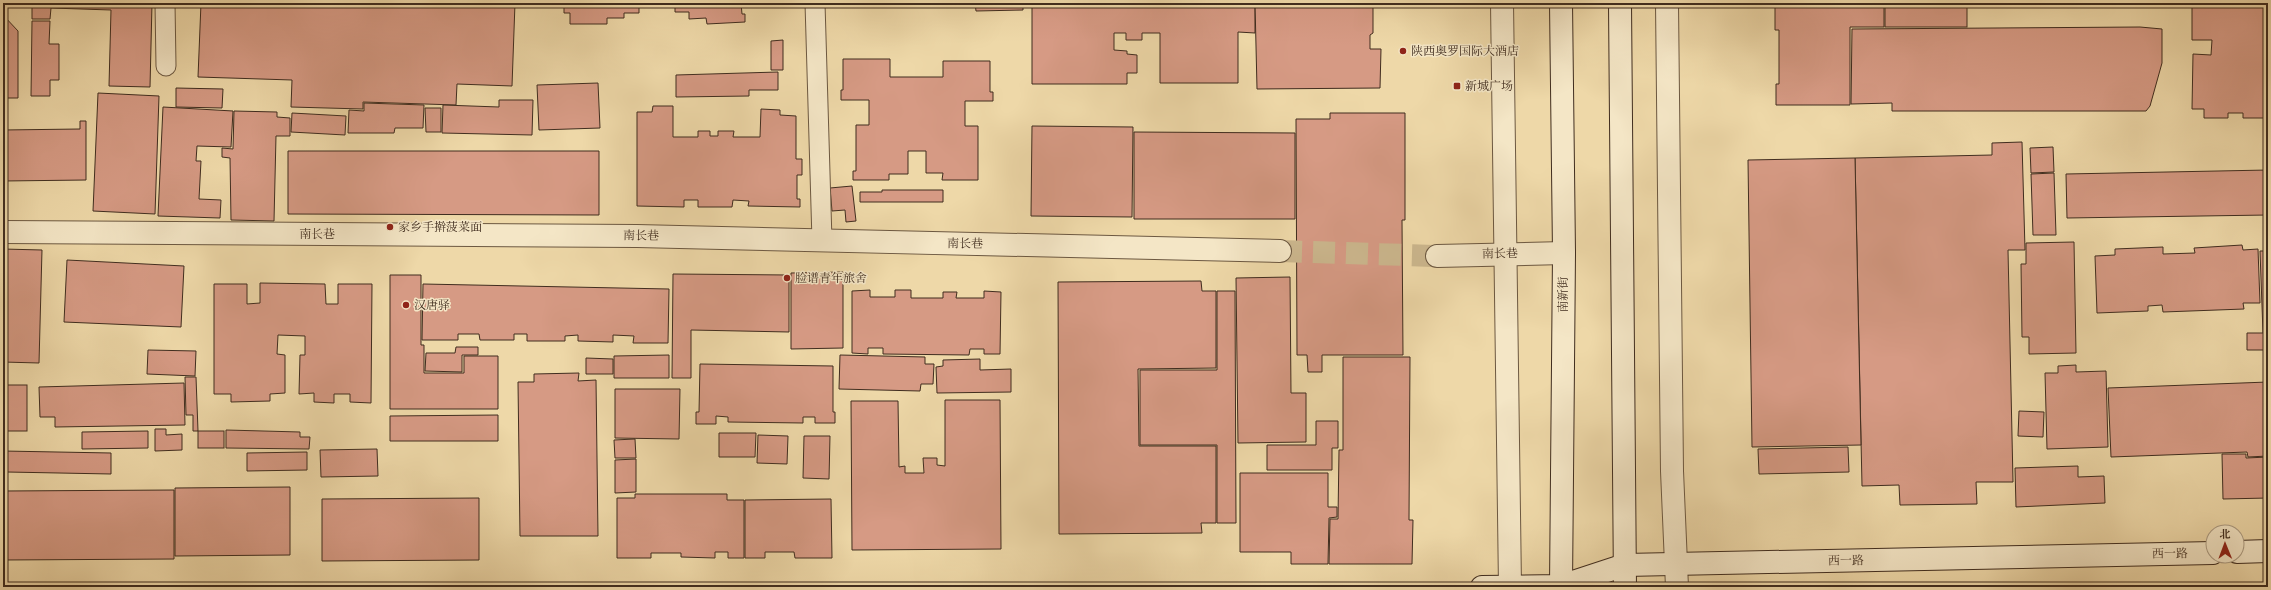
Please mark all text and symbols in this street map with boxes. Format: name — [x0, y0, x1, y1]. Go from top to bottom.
place label: 陕西奥罗国际大酒店 — [1411, 44, 1519, 59]
marker: 陕西奥罗国际大酒店 — [1398, 46, 1408, 56]
place label: 新城广场 — [1465, 79, 1513, 94]
marker: 新城广场 — [1452, 81, 1462, 91]
place label: 家乡手擀菠菜面 — [398, 220, 482, 235]
marker: 家乡手擀菠菜面 — [385, 222, 395, 232]
street label: 南长巷 — [299, 227, 335, 242]
street label: 南长巷 — [623, 228, 659, 244]
street label: 南长巷 — [947, 236, 983, 252]
street label: 南长巷 — [1482, 246, 1518, 262]
place label: 脸谱青年旅舍 — [795, 271, 867, 286]
marker: 脸谱青年旅舍 — [782, 273, 792, 283]
street label: 南新街 — [1556, 276, 1571, 313]
place label: 汉唐驿 — [414, 298, 450, 313]
marker: 汉唐驿 — [401, 300, 411, 310]
north arrow — [2205, 524, 2245, 564]
text: 北 — [2219, 528, 2230, 542]
street label: 西一路 — [2152, 546, 2188, 562]
street label: 西一路 — [1828, 553, 1864, 569]

